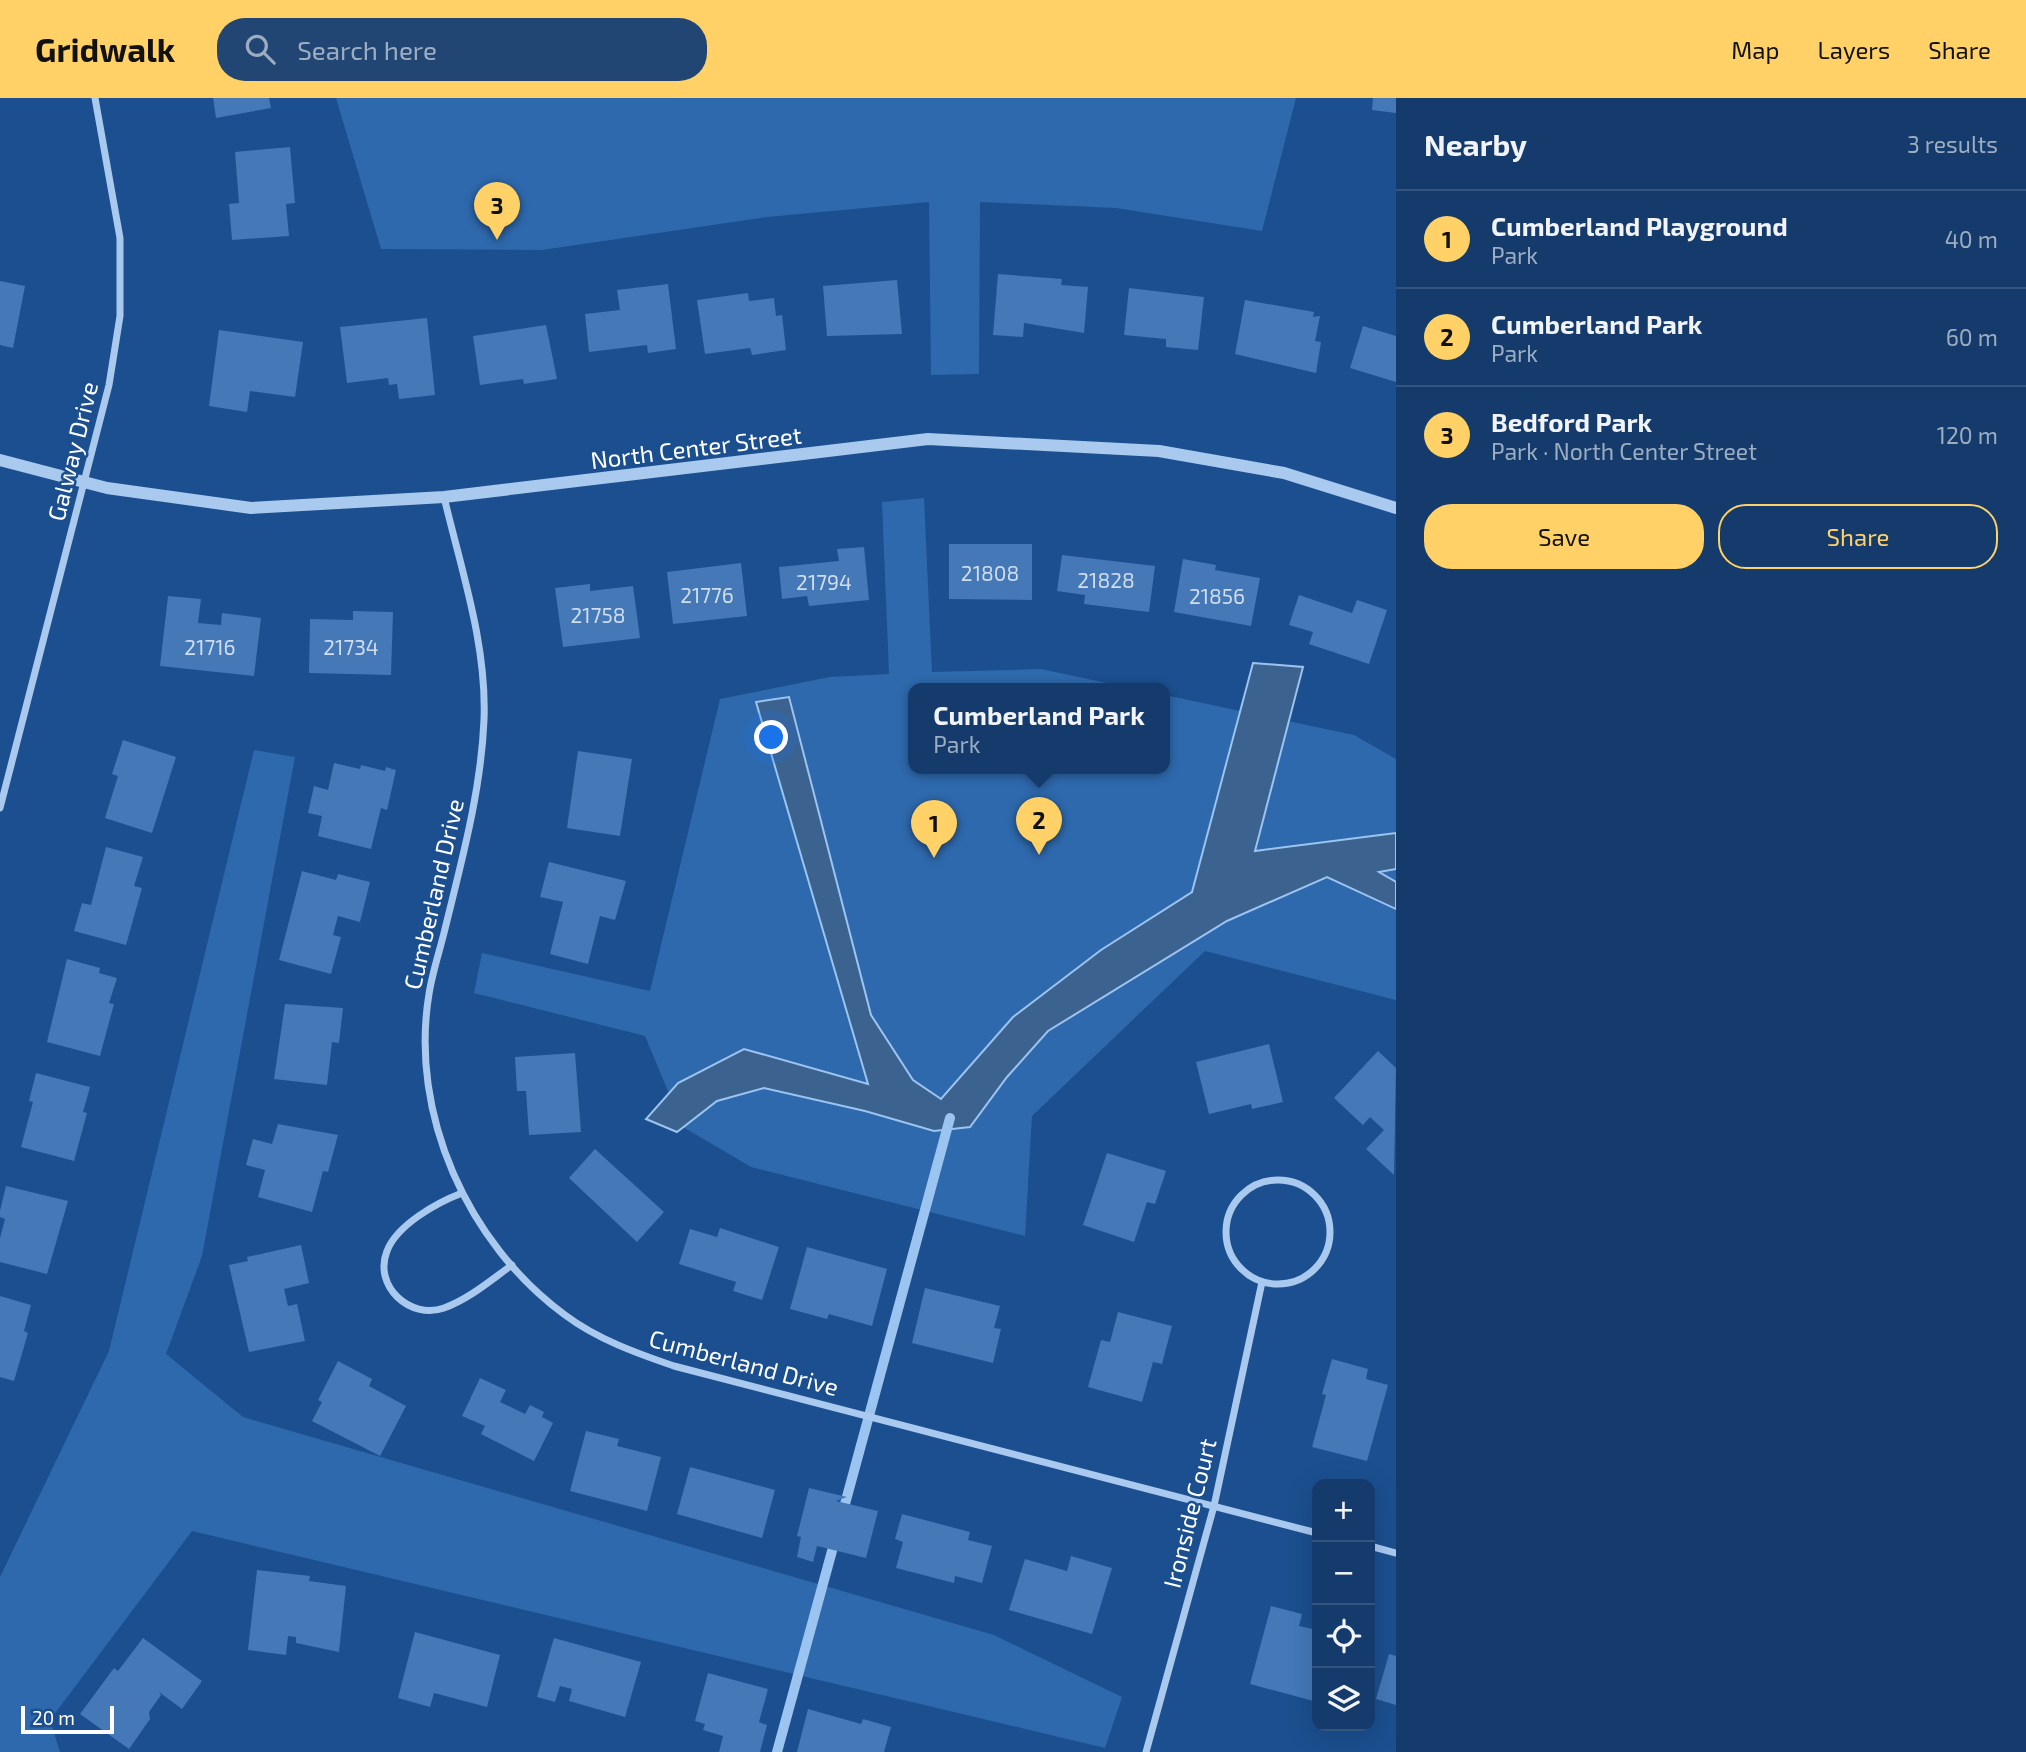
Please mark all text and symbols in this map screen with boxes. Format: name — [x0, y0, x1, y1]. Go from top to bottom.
search box — [217, 18, 707, 81]
text: Gridwalk — [35, 29, 175, 69]
icon: search — [241, 30, 279, 68]
text: Search here — [297, 34, 437, 65]
text: Map — [1731, 35, 1779, 64]
text: Layers — [1817, 35, 1890, 64]
text: Share — [1928, 35, 1991, 64]
text: Nearby — [1424, 126, 1527, 162]
text: 3 results — [1907, 130, 1998, 158]
pin: 3 — [474, 182, 520, 240]
text: Cumberland Playground — [1491, 210, 1788, 241]
text: 1 — [1442, 225, 1452, 253]
text: 40 m — [1945, 225, 1998, 253]
text: Park — [1491, 241, 1538, 269]
text: Cumberland Park — [1491, 308, 1702, 339]
text: 2 — [1440, 323, 1454, 351]
text: 60 m — [1946, 323, 1998, 351]
text: Park — [1491, 339, 1538, 367]
street label: Galway Drive — [41, 378, 103, 524]
text: Bedford Park — [1491, 406, 1652, 437]
street label: North Center Street — [589, 420, 803, 474]
text: 3 — [1440, 421, 1454, 449]
text: 120 m — [1937, 421, 1998, 449]
text: Park · North Center Street — [1491, 437, 1757, 465]
button: Save — [1424, 504, 1704, 569]
button: Share — [1718, 504, 1998, 569]
house number: 21808 — [961, 560, 1019, 585]
house number: 21828 — [1077, 567, 1135, 592]
house number: 21794 — [796, 569, 852, 594]
house number: 21776 — [680, 582, 734, 607]
house number: 21856 — [1189, 583, 1245, 608]
house number: 21758 — [571, 602, 625, 627]
house number: 21716 — [184, 634, 236, 659]
house number: 21734 — [323, 634, 379, 659]
popup — [908, 683, 1170, 774]
text: Cumberland Park — [933, 699, 1145, 730]
your location — [754, 720, 788, 754]
text: Park — [933, 730, 980, 758]
street label: Cumberland Drive — [397, 796, 469, 992]
pin: 2 — [1016, 797, 1062, 855]
pin: 1 — [911, 800, 957, 858]
street label: Cumberland Drive — [646, 1323, 842, 1401]
street label: Ironside Court — [1156, 1435, 1222, 1591]
map controls — [1312, 1479, 1375, 1731]
button: + — [1312, 1479, 1375, 1542]
button: − — [1312, 1542, 1375, 1605]
button: locate — [1312, 1605, 1375, 1668]
button: layers — [1312, 1668, 1375, 1731]
scale bar — [21, 1703, 114, 1735]
text: 20 m — [32, 1706, 75, 1729]

